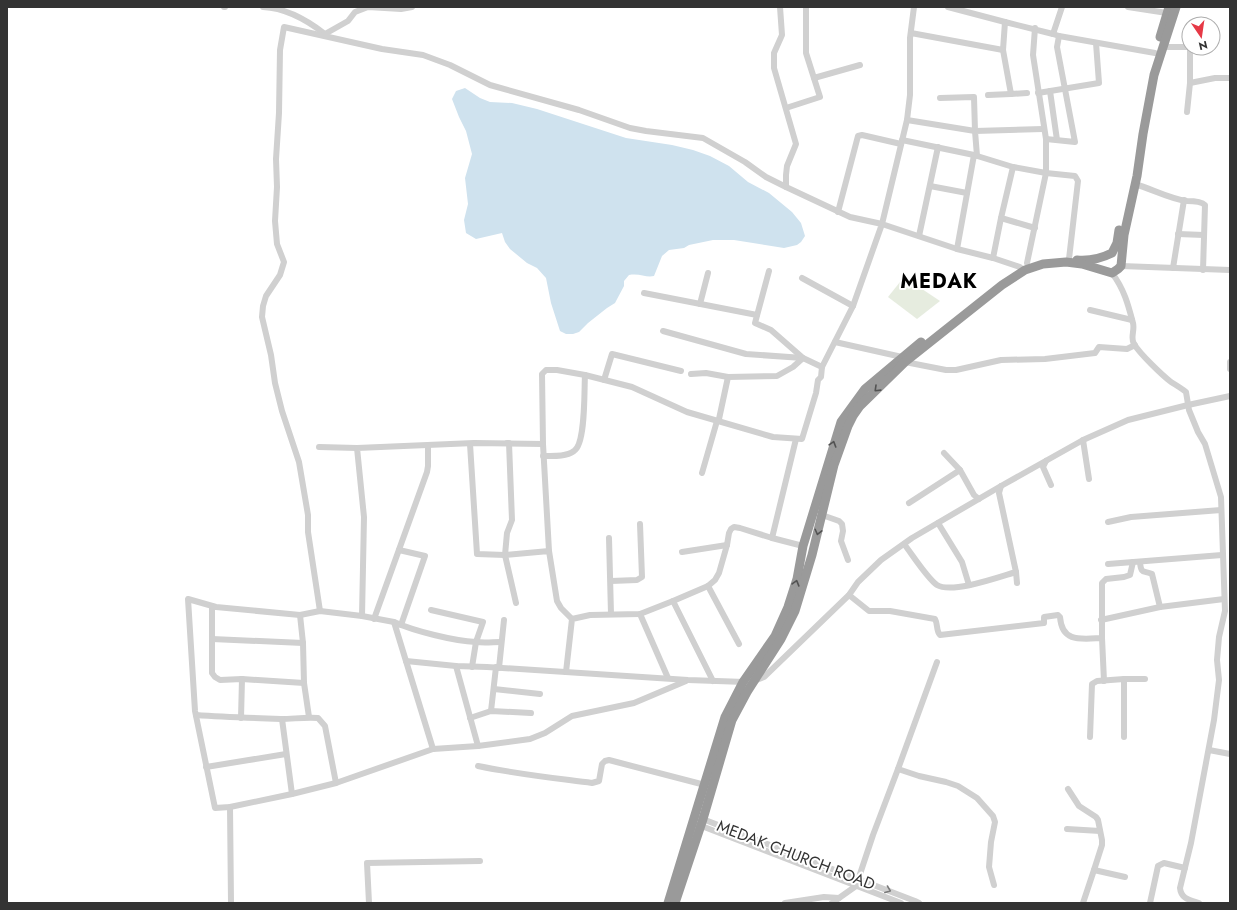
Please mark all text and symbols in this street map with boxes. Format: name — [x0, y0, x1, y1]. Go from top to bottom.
north arrow — [1181, 16, 1221, 56]
text: N — [1197, 37, 1209, 55]
district label: MEDAK — [900, 267, 978, 296]
one-way arrow — [874, 384, 882, 392]
one-way arrow — [828, 441, 837, 448]
one-way arrow — [814, 529, 822, 535]
one-way arrow — [791, 580, 800, 587]
street label: MEDAK CHURCH ROAD — [714, 814, 879, 896]
one-way arrow — [885, 886, 892, 894]

